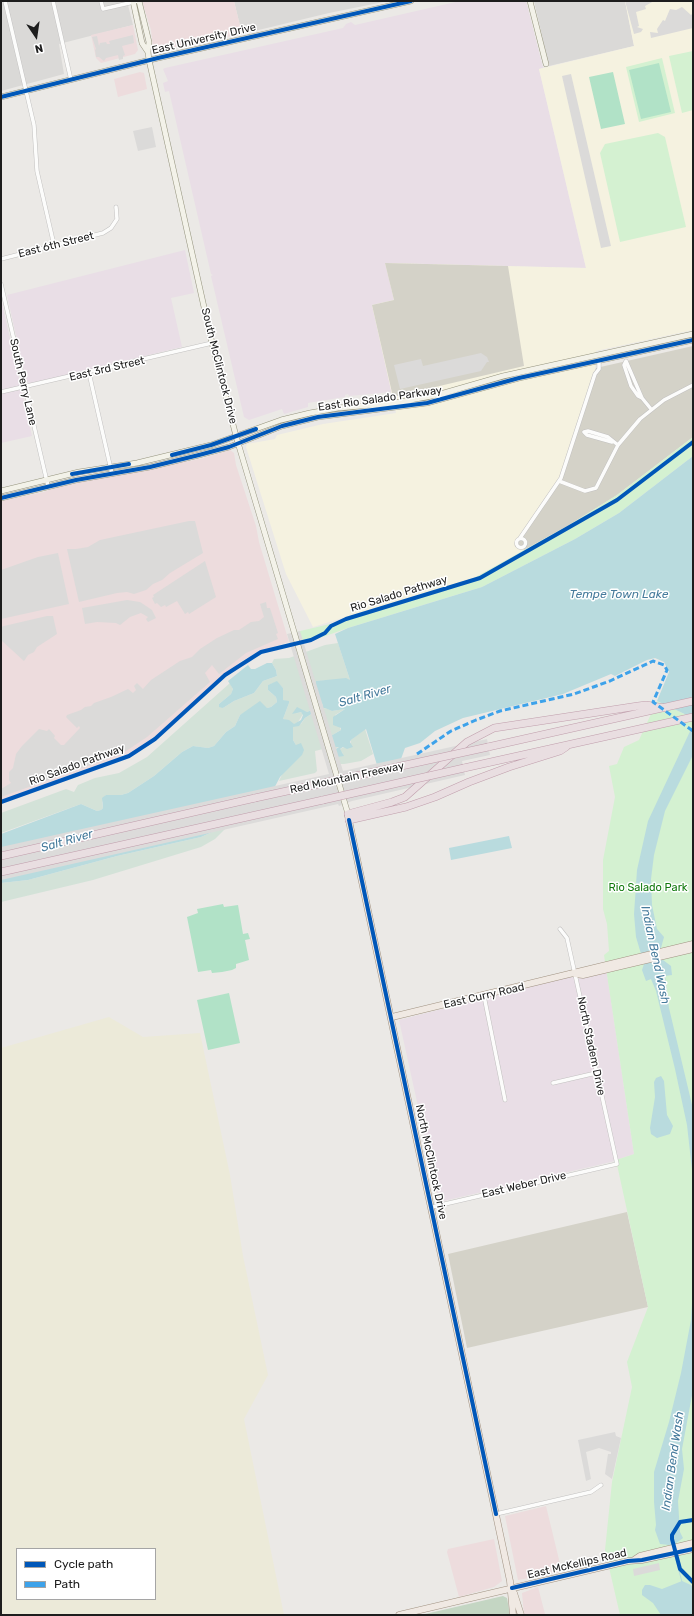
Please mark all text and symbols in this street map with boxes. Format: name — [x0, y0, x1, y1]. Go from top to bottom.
north arrow — [16, 16, 56, 56]
street label: East University Drive — [151, 21, 257, 57]
text: N — [33, 41, 44, 55]
street label: East 6th Street — [17, 229, 95, 261]
street label: South McClintock Drive — [198, 307, 240, 425]
street label: South Perry Lane — [7, 337, 39, 427]
street label: East 3rd Street — [68, 354, 146, 384]
street label: East Rio Salado Parkway — [317, 384, 443, 414]
street label: Rio Salado Pathway — [349, 573, 449, 615]
water label: Tempe Town Lake — [570, 588, 668, 602]
water label: Salt River — [337, 682, 393, 710]
street label: Rio Salado Pathway — [27, 742, 127, 788]
street label: Red Mountain Freeway — [289, 759, 405, 797]
water label: Salt River — [39, 827, 95, 855]
park label: Rio Salado Park — [609, 881, 687, 895]
water label: Indian Bend Wash — [638, 905, 672, 1005]
street label: East Curry Road — [442, 980, 526, 1012]
street label: North Stadem Drive — [574, 995, 608, 1097]
street label: North McClintock Drive — [412, 1103, 450, 1221]
street label: East Weber Drive — [481, 1169, 567, 1201]
water label: Indian Bend Wash — [659, 1410, 687, 1512]
street label: East McKellips Road — [526, 1546, 628, 1582]
legend — [16, 1548, 156, 1600]
text: Cycle path — [54, 1557, 113, 1571]
text: Path — [54, 1577, 80, 1591]

